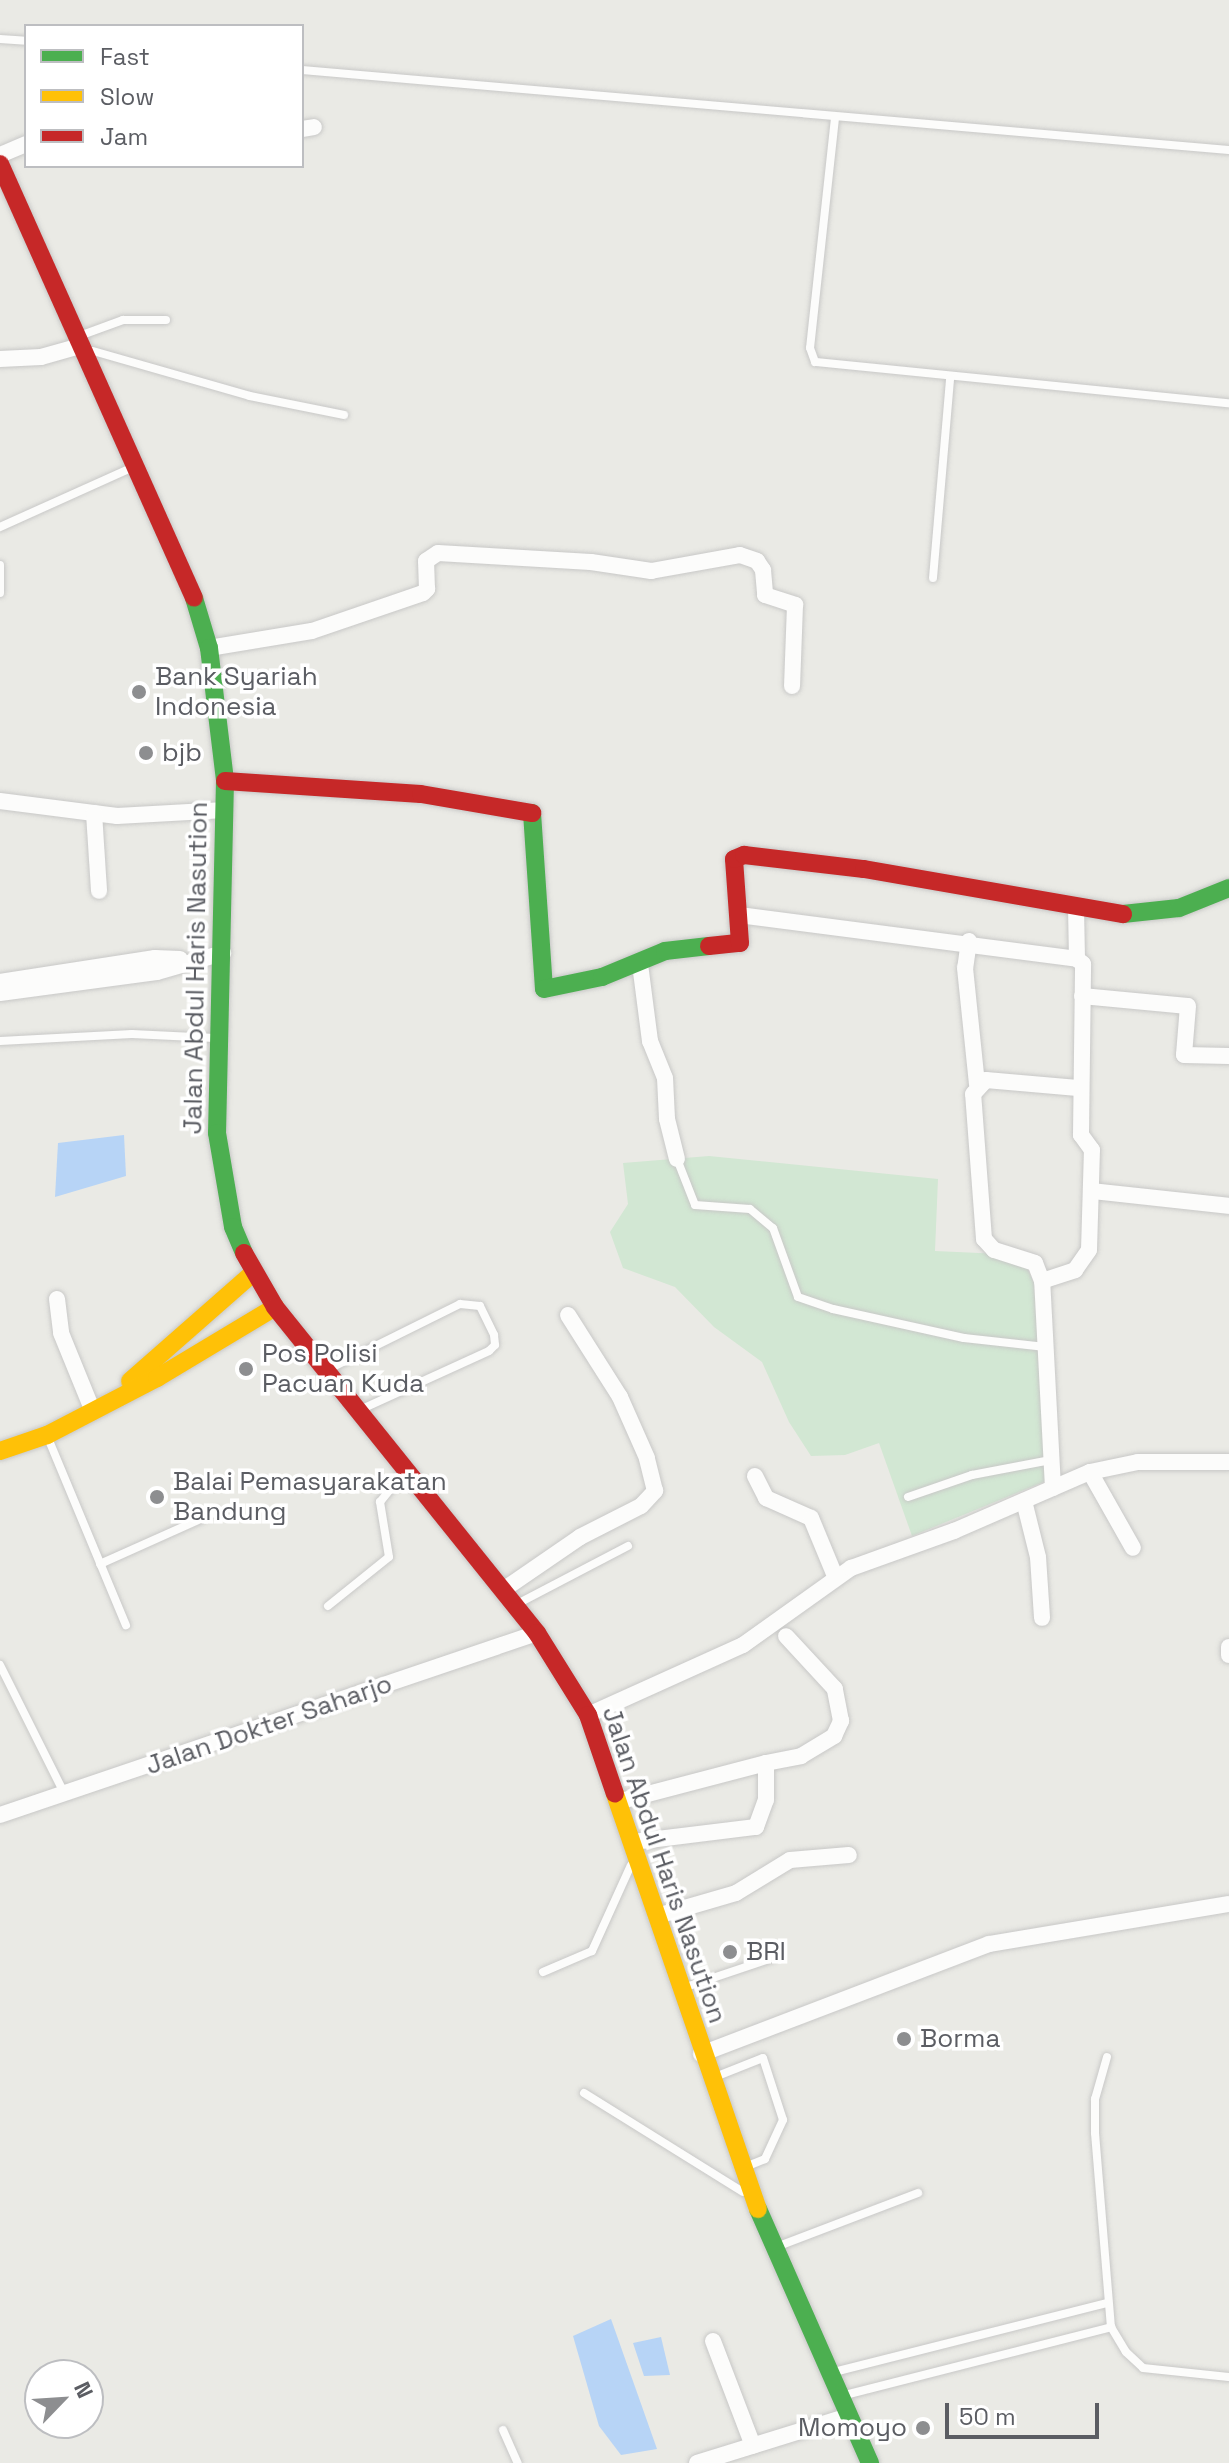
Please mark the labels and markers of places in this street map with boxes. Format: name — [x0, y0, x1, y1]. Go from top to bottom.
place label: Bank Syariah Indonesia — [155, 661, 318, 722]
marker: Bank Syariah Indonesia — [130, 683, 148, 701]
place label: bjb — [162, 737, 202, 769]
marker: bjb — [137, 744, 155, 762]
place label: Pos Polisi Pacuan Kuda — [262, 1338, 424, 1400]
marker: Pos Polisi Pacuan Kuda — [237, 1360, 255, 1378]
place label: Balai Pemasyarakatan Bandung — [173, 1466, 447, 1528]
marker: Balai Pemasyarakatan Bandung — [148, 1488, 166, 1506]
place label: BRI — [746, 1936, 786, 1968]
marker: BRI — [721, 1943, 739, 1961]
place label: Borma — [920, 2023, 1000, 2055]
marker: Borma — [895, 2030, 913, 2048]
place label: Momoyo — [798, 2412, 907, 2444]
marker: Momoyo — [914, 2419, 932, 2437]

